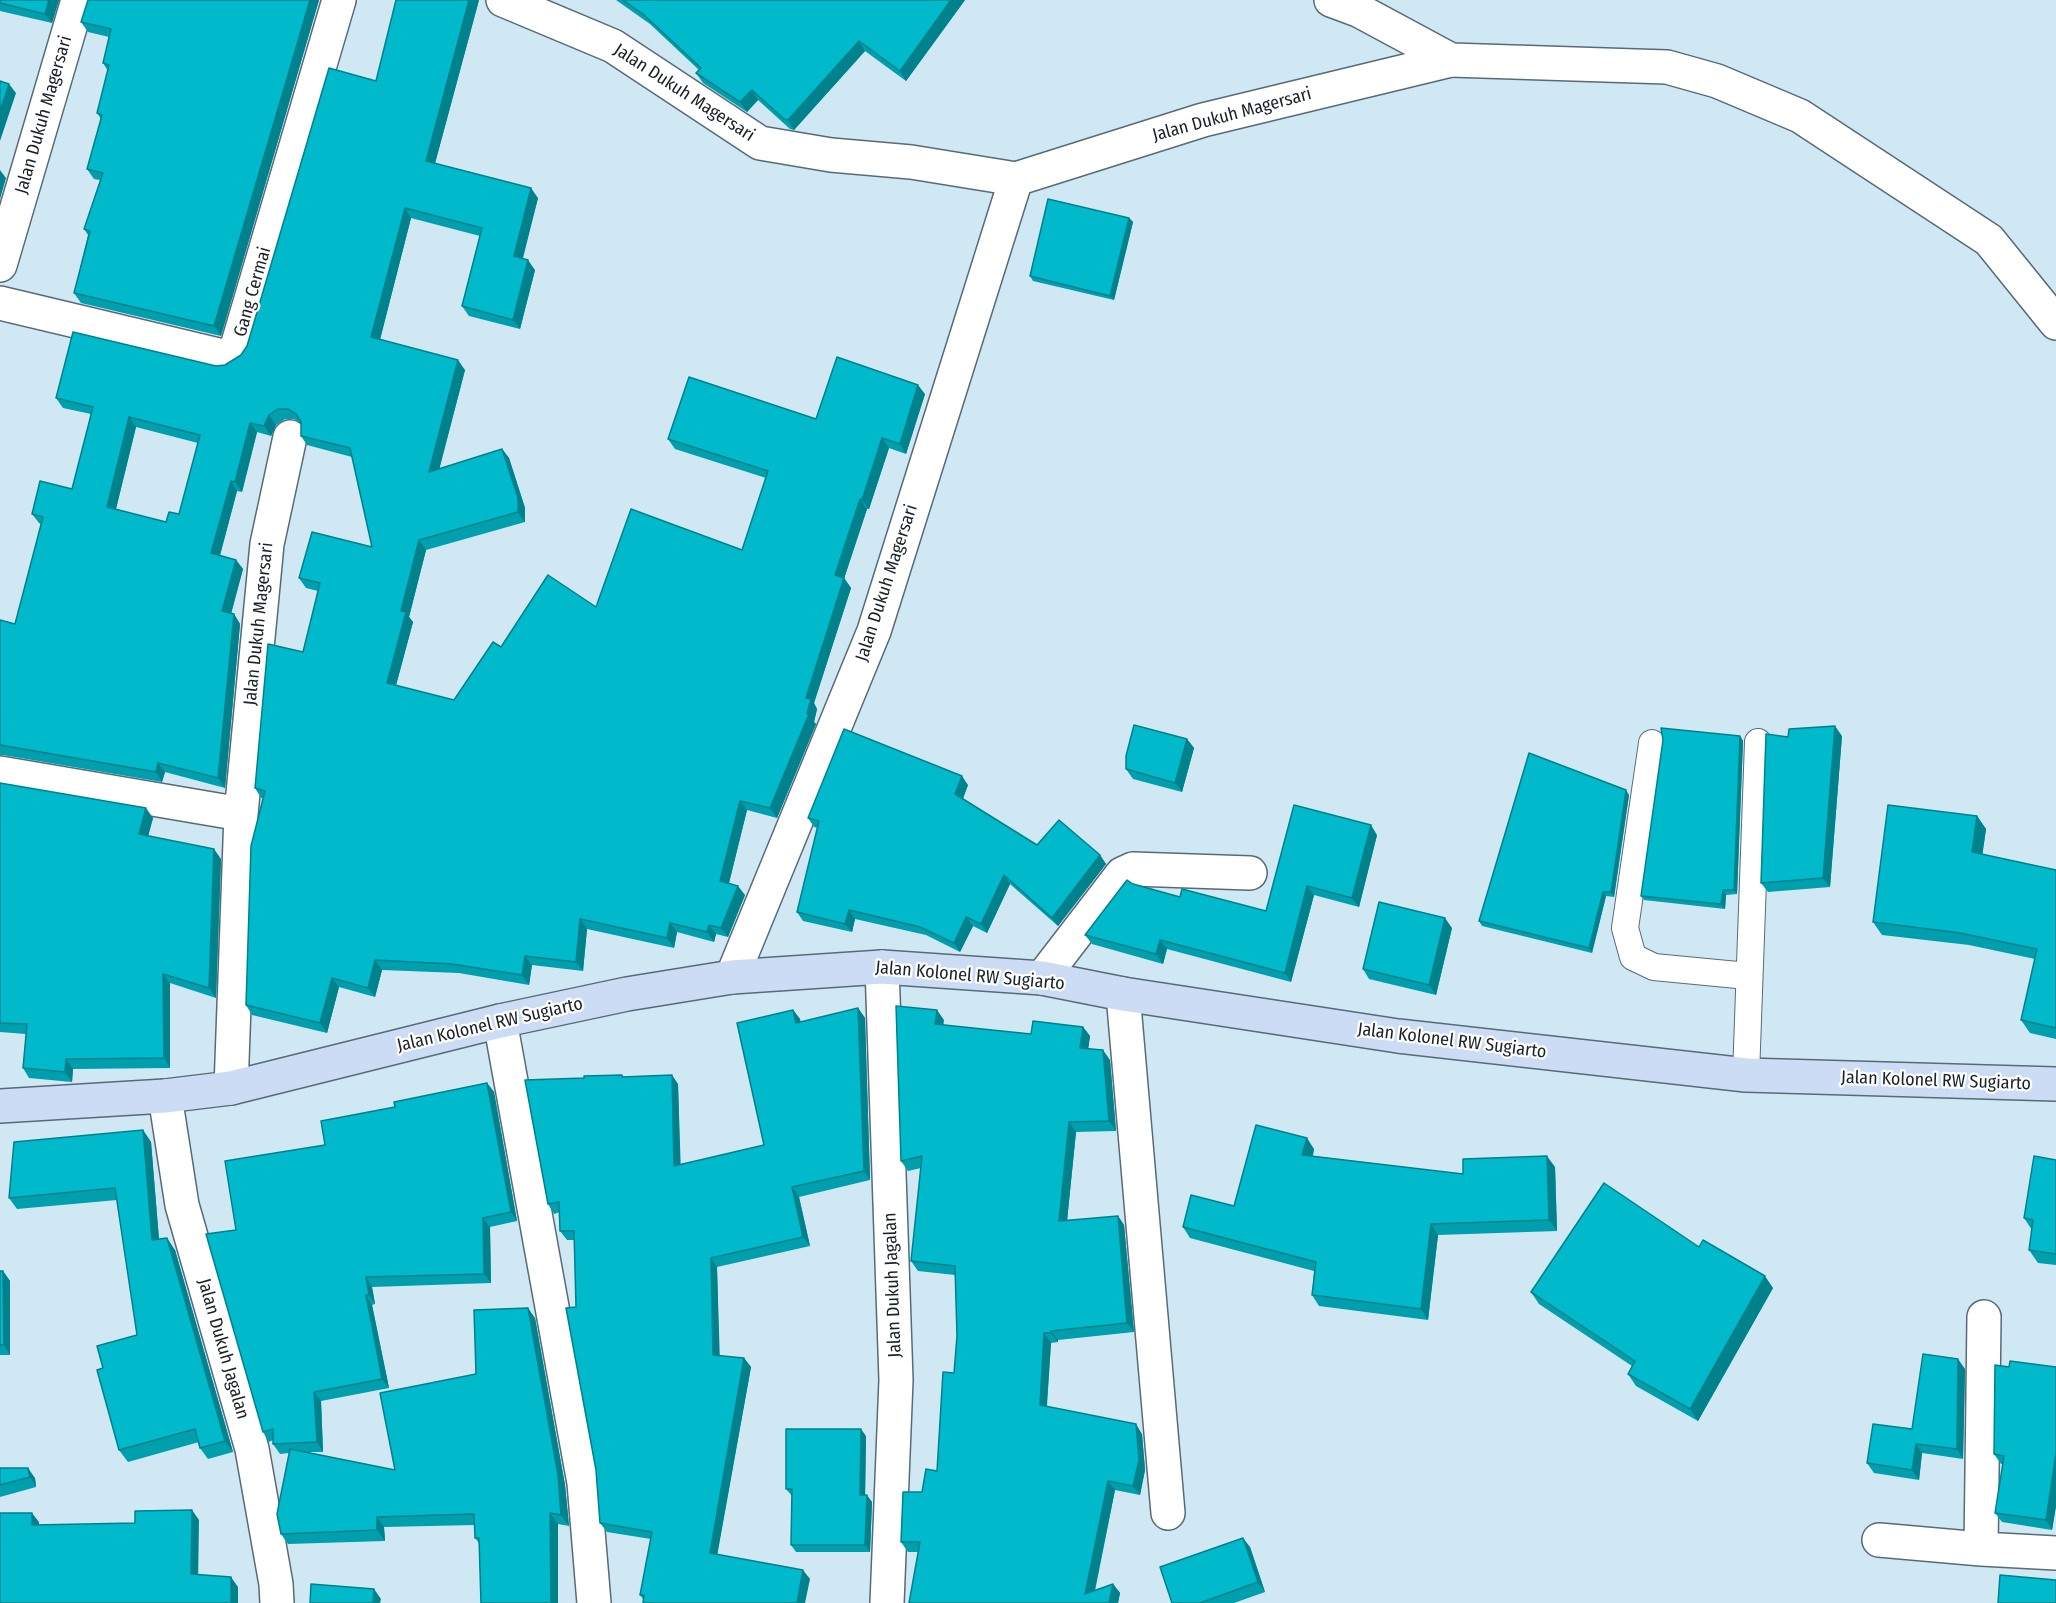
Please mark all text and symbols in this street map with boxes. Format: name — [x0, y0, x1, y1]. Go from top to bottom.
street label: Jalan Dukuh Magersari — [11, 33, 77, 197]
street label: Jalan Dukuh Magersari — [609, 39, 759, 147]
street label: Jalan Dukuh Magersari — [1150, 83, 1314, 147]
street label: Gang Cermai — [230, 245, 276, 339]
street label: Jalan Dukuh Magersari — [851, 502, 923, 664]
street label: Jalan Dukuh Magersari — [240, 541, 278, 707]
street label: Jalan Kolonel RW Sugiarto — [874, 957, 1066, 995]
street label: Jalan Kolonel RW Sugiarto — [395, 993, 585, 1057]
street label: Jalan Kolonel RW Sugiarto — [1356, 1019, 1548, 1063]
street label: Jalan Kolonel RW Sugiarto — [1841, 1067, 2031, 1095]
street label: Jalan Dukuh Jagalan — [880, 1212, 906, 1358]
street label: Jalan Dukuh Jagalan — [193, 1276, 253, 1422]

